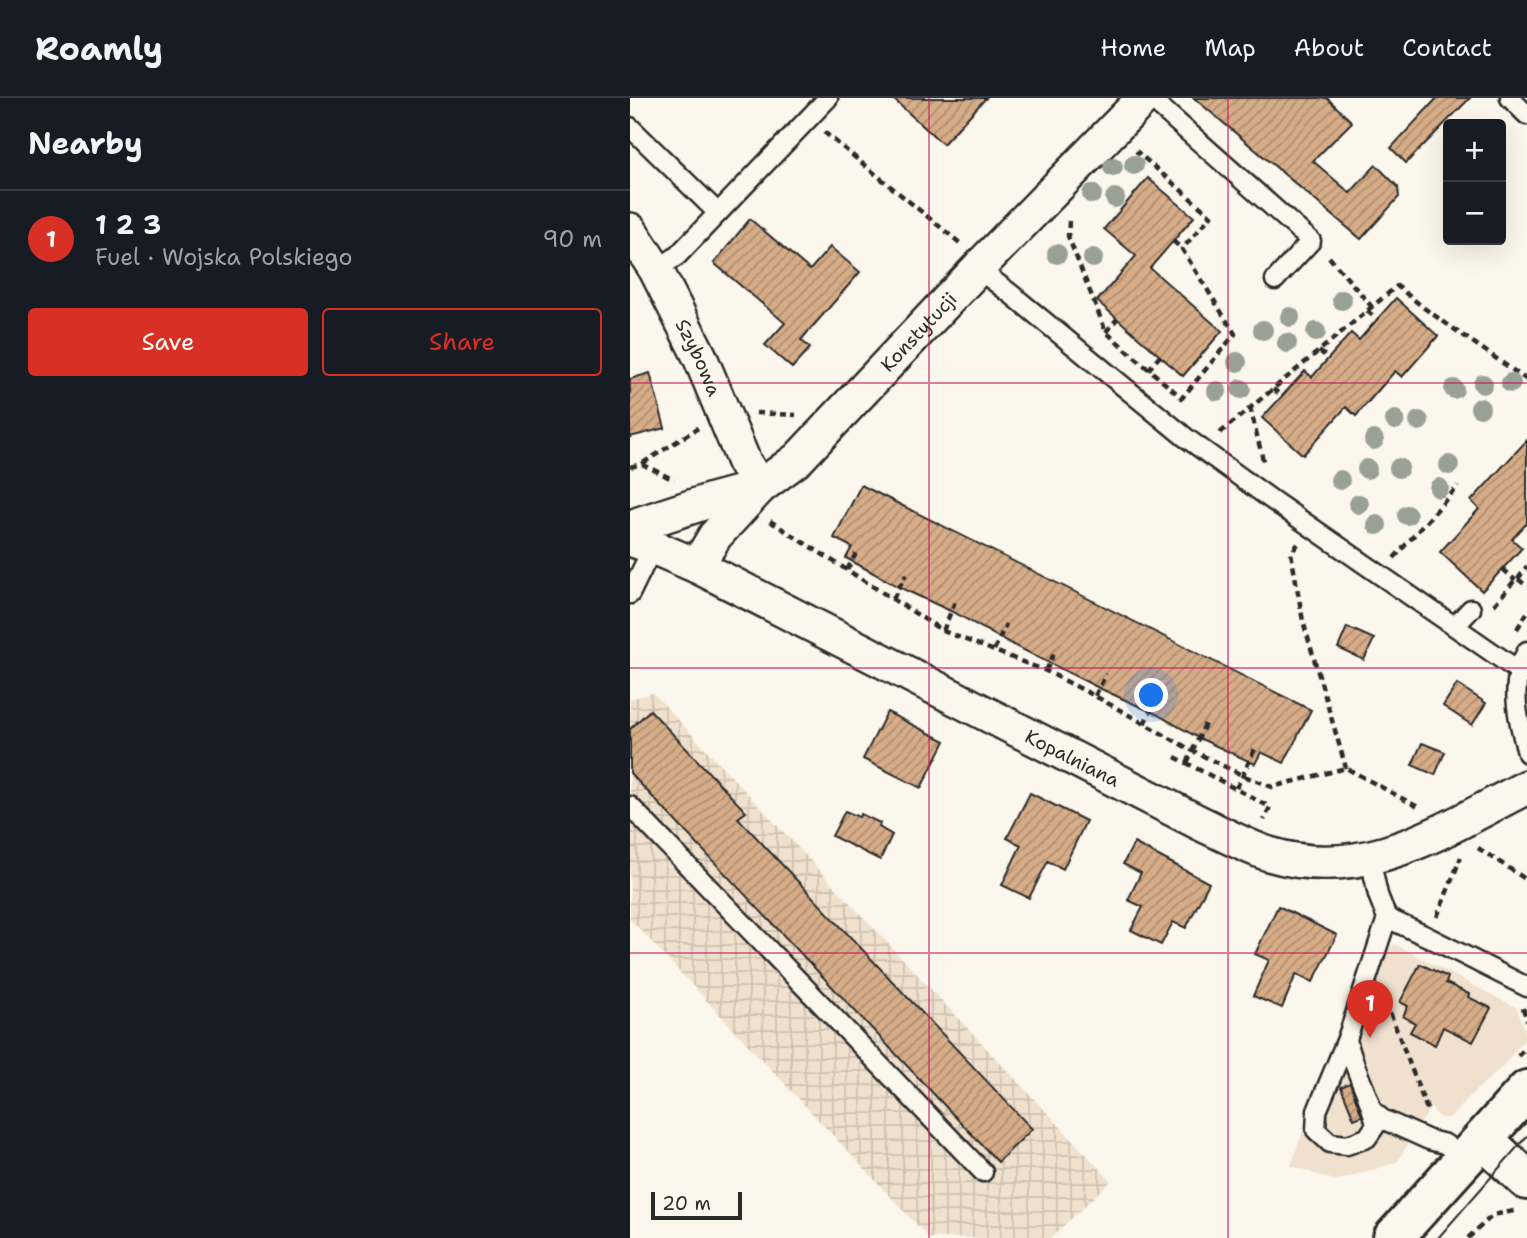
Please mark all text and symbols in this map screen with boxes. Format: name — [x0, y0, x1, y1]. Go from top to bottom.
text: Roamly — [35, 26, 163, 71]
text: Home — [1100, 32, 1166, 64]
text: Map — [1204, 32, 1256, 64]
text: About — [1294, 32, 1364, 64]
text: Contact — [1402, 32, 1492, 64]
map controls — [1443, 119, 1506, 245]
button: + — [1443, 119, 1506, 182]
text: Nearby — [28, 123, 143, 164]
button: − — [1443, 182, 1506, 245]
text: 1 2 3 — [95, 207, 161, 242]
text: 1 — [46, 224, 56, 254]
text: 90 m — [542, 224, 602, 254]
text: Fuel · Wojska Polskiego — [95, 242, 352, 272]
street label: Konstytucji — [875, 286, 962, 377]
button: Save — [28, 308, 308, 376]
button: Share — [322, 308, 602, 376]
street label: Szybowa — [670, 314, 727, 400]
your location — [1134, 678, 1168, 712]
street label: Kopalniana — [1021, 723, 1124, 792]
pin: 1 — [1347, 980, 1393, 1038]
scale bar — [651, 1189, 742, 1221]
text: 20 m — [662, 1191, 711, 1216]

